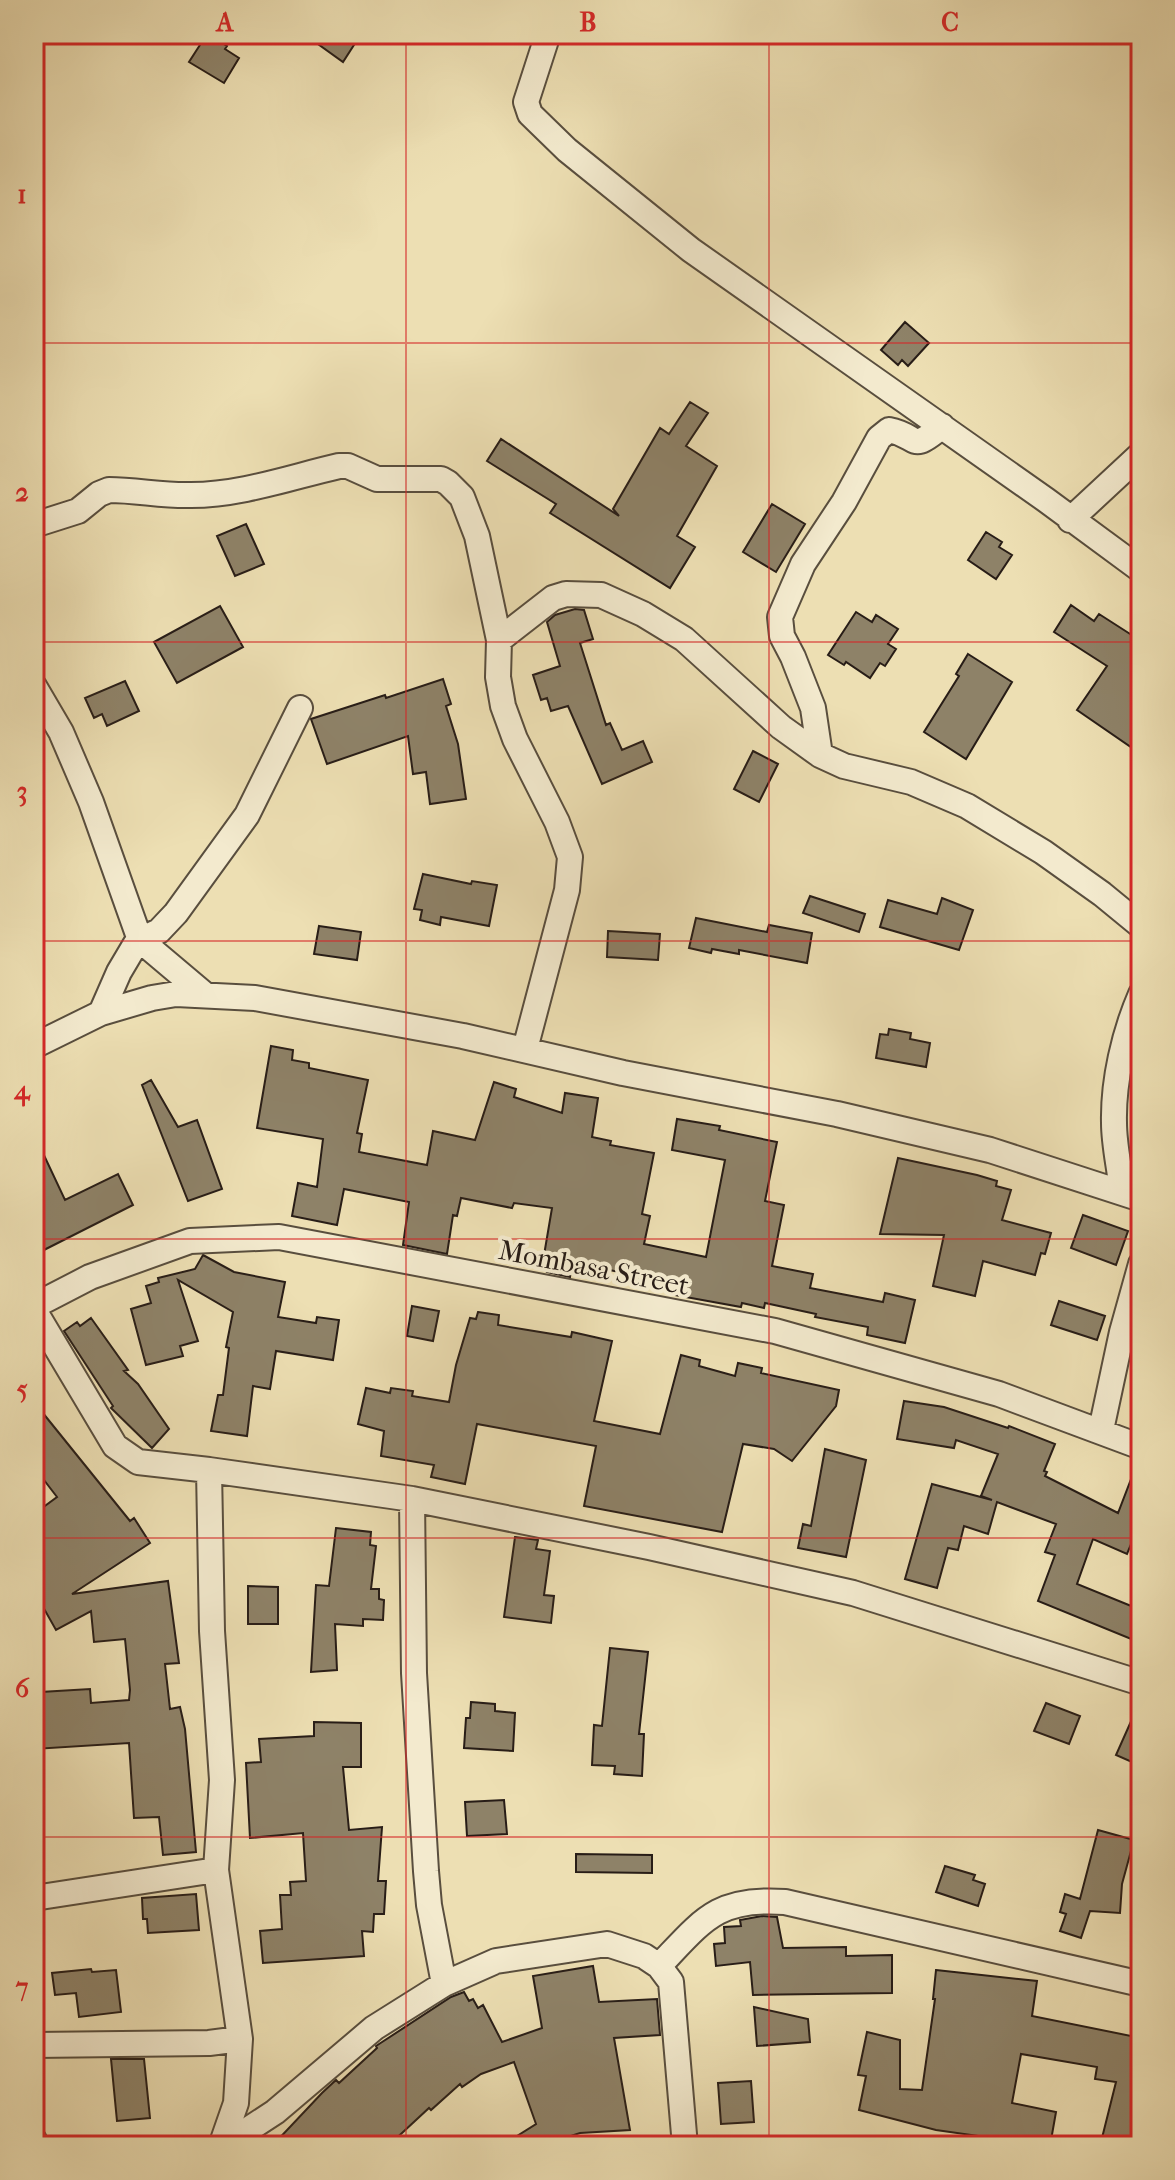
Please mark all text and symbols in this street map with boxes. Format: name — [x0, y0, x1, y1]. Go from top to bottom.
text: A — [215, 7, 235, 38]
text: B — [580, 7, 597, 38]
text: C — [941, 7, 959, 38]
text: 1 — [17, 179, 27, 210]
text: 2 — [15, 477, 29, 508]
text: 3 — [17, 776, 27, 807]
text: 4 — [13, 1075, 31, 1107]
street label: Mombasa Street — [496, 1233, 692, 1302]
text: 5 — [16, 1374, 28, 1405]
text: 6 — [15, 1673, 30, 1704]
text: 7 — [15, 1972, 29, 2003]

